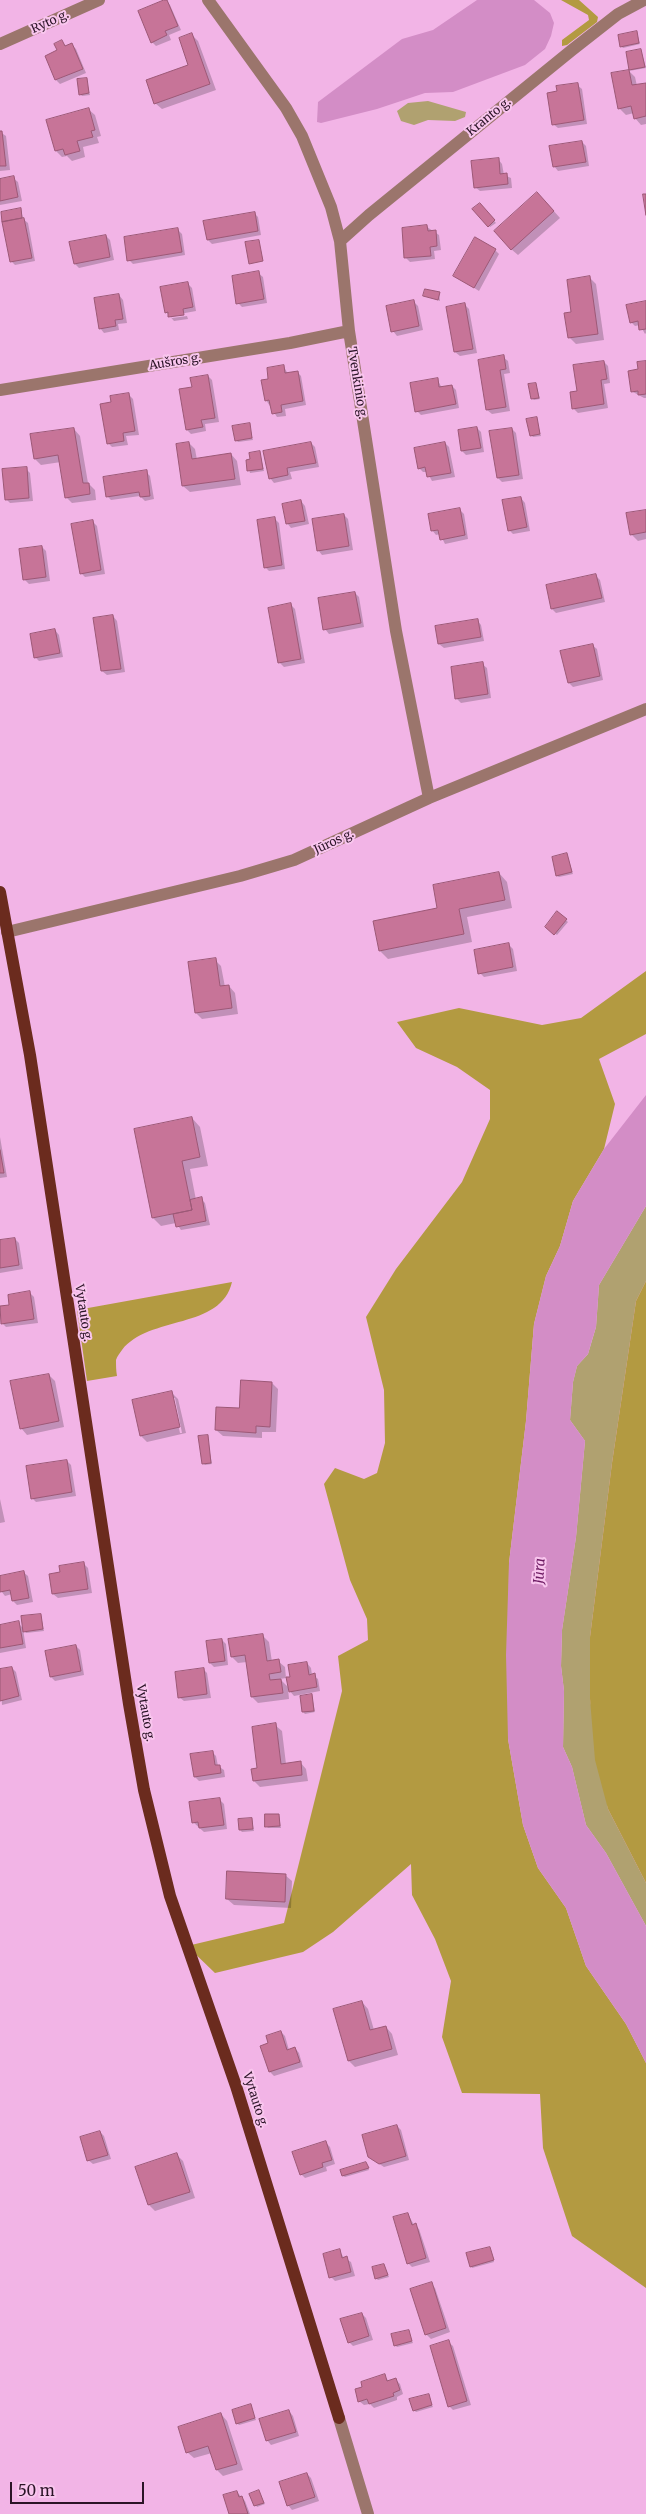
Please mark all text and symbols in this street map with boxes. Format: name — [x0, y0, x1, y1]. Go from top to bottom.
street label: Ryto g. — [29, 7, 71, 37]
street label: Kranto g. — [464, 95, 514, 139]
street label: Tvenkinio g. — [344, 346, 370, 420]
street label: Aušros g. — [148, 351, 202, 373]
street label: Jūros g. — [312, 827, 356, 857]
street label: Vytauto g. — [71, 1283, 95, 1343]
water label: Jūra — [531, 1558, 549, 1584]
street label: Vytauto g. — [133, 1683, 157, 1743]
street label: Vytauto g. — [239, 2070, 271, 2130]
scale bar — [12, 2472, 146, 2504]
text: 50 m — [18, 2481, 55, 2500]

